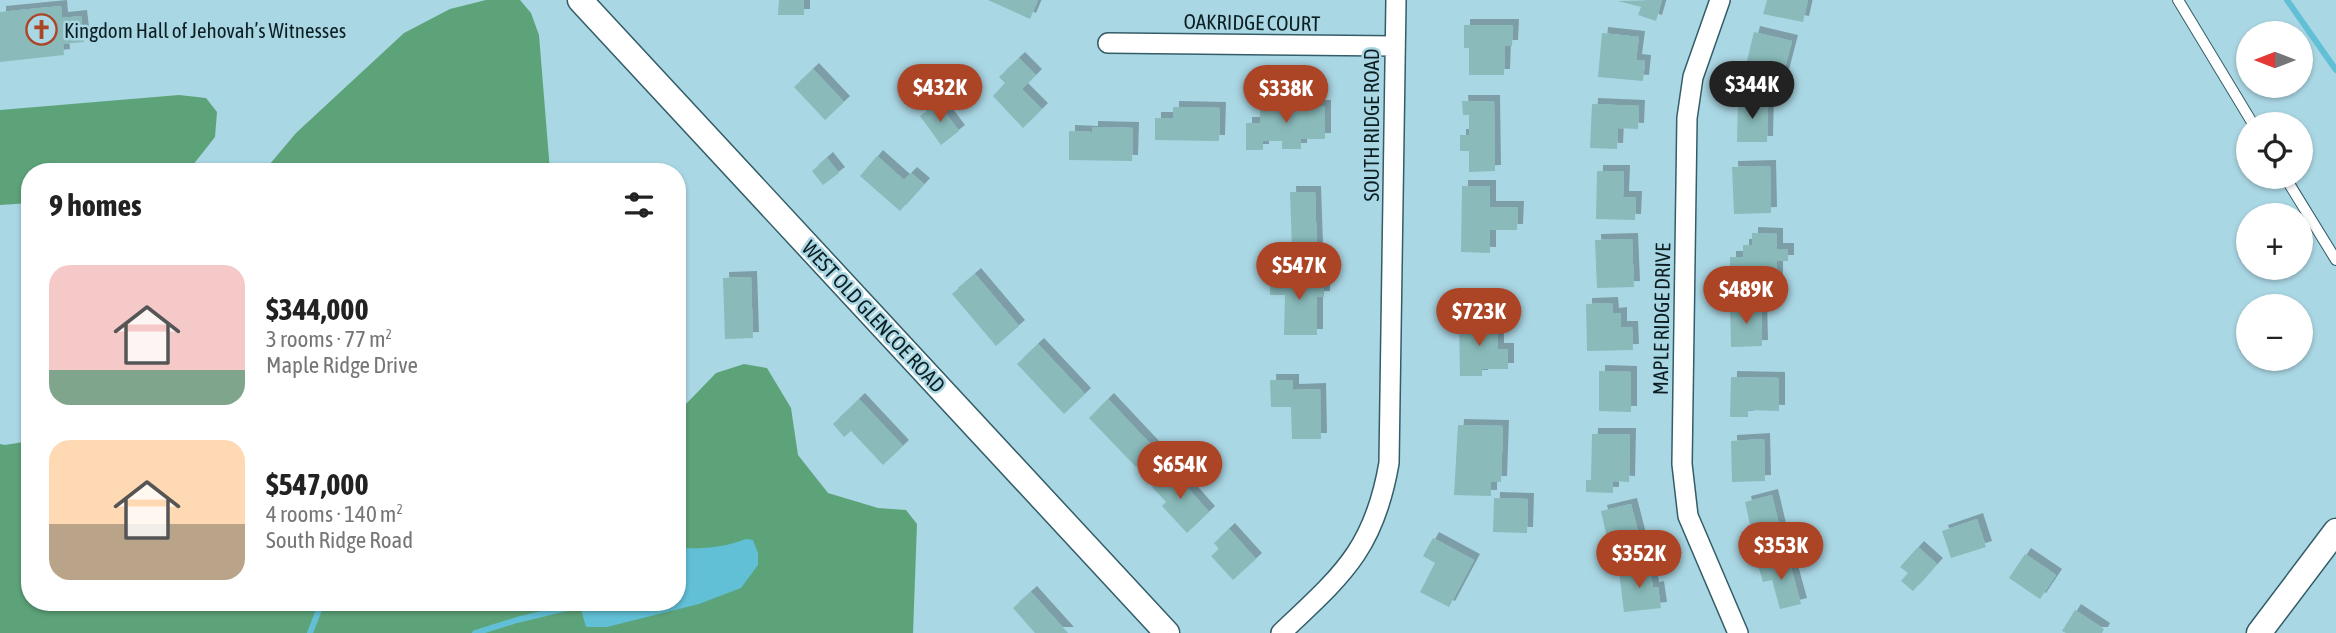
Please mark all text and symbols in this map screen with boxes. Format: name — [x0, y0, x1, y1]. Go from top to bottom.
street label: OAKRIDGE COURT — [1183, 9, 1321, 35]
church icon: Kingdom Hall of Jehovah’s Witnesses — [24, 13, 58, 47]
place label: Kingdom Hall of Jehovah’s Witnesses — [64, 18, 346, 42]
north arrow — [2236, 21, 2314, 98]
map controls — [2236, 21, 2313, 371]
street label: SOUTH RIDGE ROAD — [1359, 49, 1383, 201]
pin: $344K — [1703, 61, 1801, 121]
pin: $432K — [891, 64, 989, 124]
pin: $338K — [1237, 66, 1335, 125]
text: $344K — [1725, 71, 1779, 97]
text: $432K — [913, 74, 967, 100]
text: $338K — [1259, 75, 1313, 101]
button: locate — [2236, 112, 2313, 189]
icon: filters — [620, 186, 658, 224]
text: 9 homes — [49, 188, 142, 222]
button: + — [2236, 203, 2313, 280]
street label: WEST OLD GLENCOE ROAD — [798, 235, 950, 397]
pin: $547K — [1250, 243, 1348, 302]
street label: MAPLE RIDGE DRIVE — [1648, 243, 1674, 395]
text: $547K — [1272, 252, 1326, 278]
pin: $489K — [1697, 266, 1795, 326]
text: $489K — [1719, 276, 1773, 302]
pin: $723K — [1430, 288, 1528, 348]
text: $344,000 — [266, 292, 369, 326]
icon: home — [105, 293, 189, 377]
button: − — [2236, 294, 2313, 371]
text: $723K — [1452, 298, 1506, 324]
text: 3 rooms · 77 m² — [266, 326, 392, 352]
text: Maple Ridge Drive — [266, 352, 418, 378]
pin: $654K — [1131, 442, 1229, 501]
text: $654K — [1153, 451, 1207, 477]
text: $547,000 — [266, 467, 369, 501]
icon: home — [105, 468, 189, 552]
text: 4 rooms · 140 m² — [266, 501, 403, 527]
pin: $353K — [1732, 522, 1830, 582]
text: South Ridge Road — [266, 527, 413, 553]
pin: $352K — [1590, 530, 1688, 590]
text: $353K — [1754, 532, 1808, 558]
text: $352K — [1612, 540, 1666, 566]

